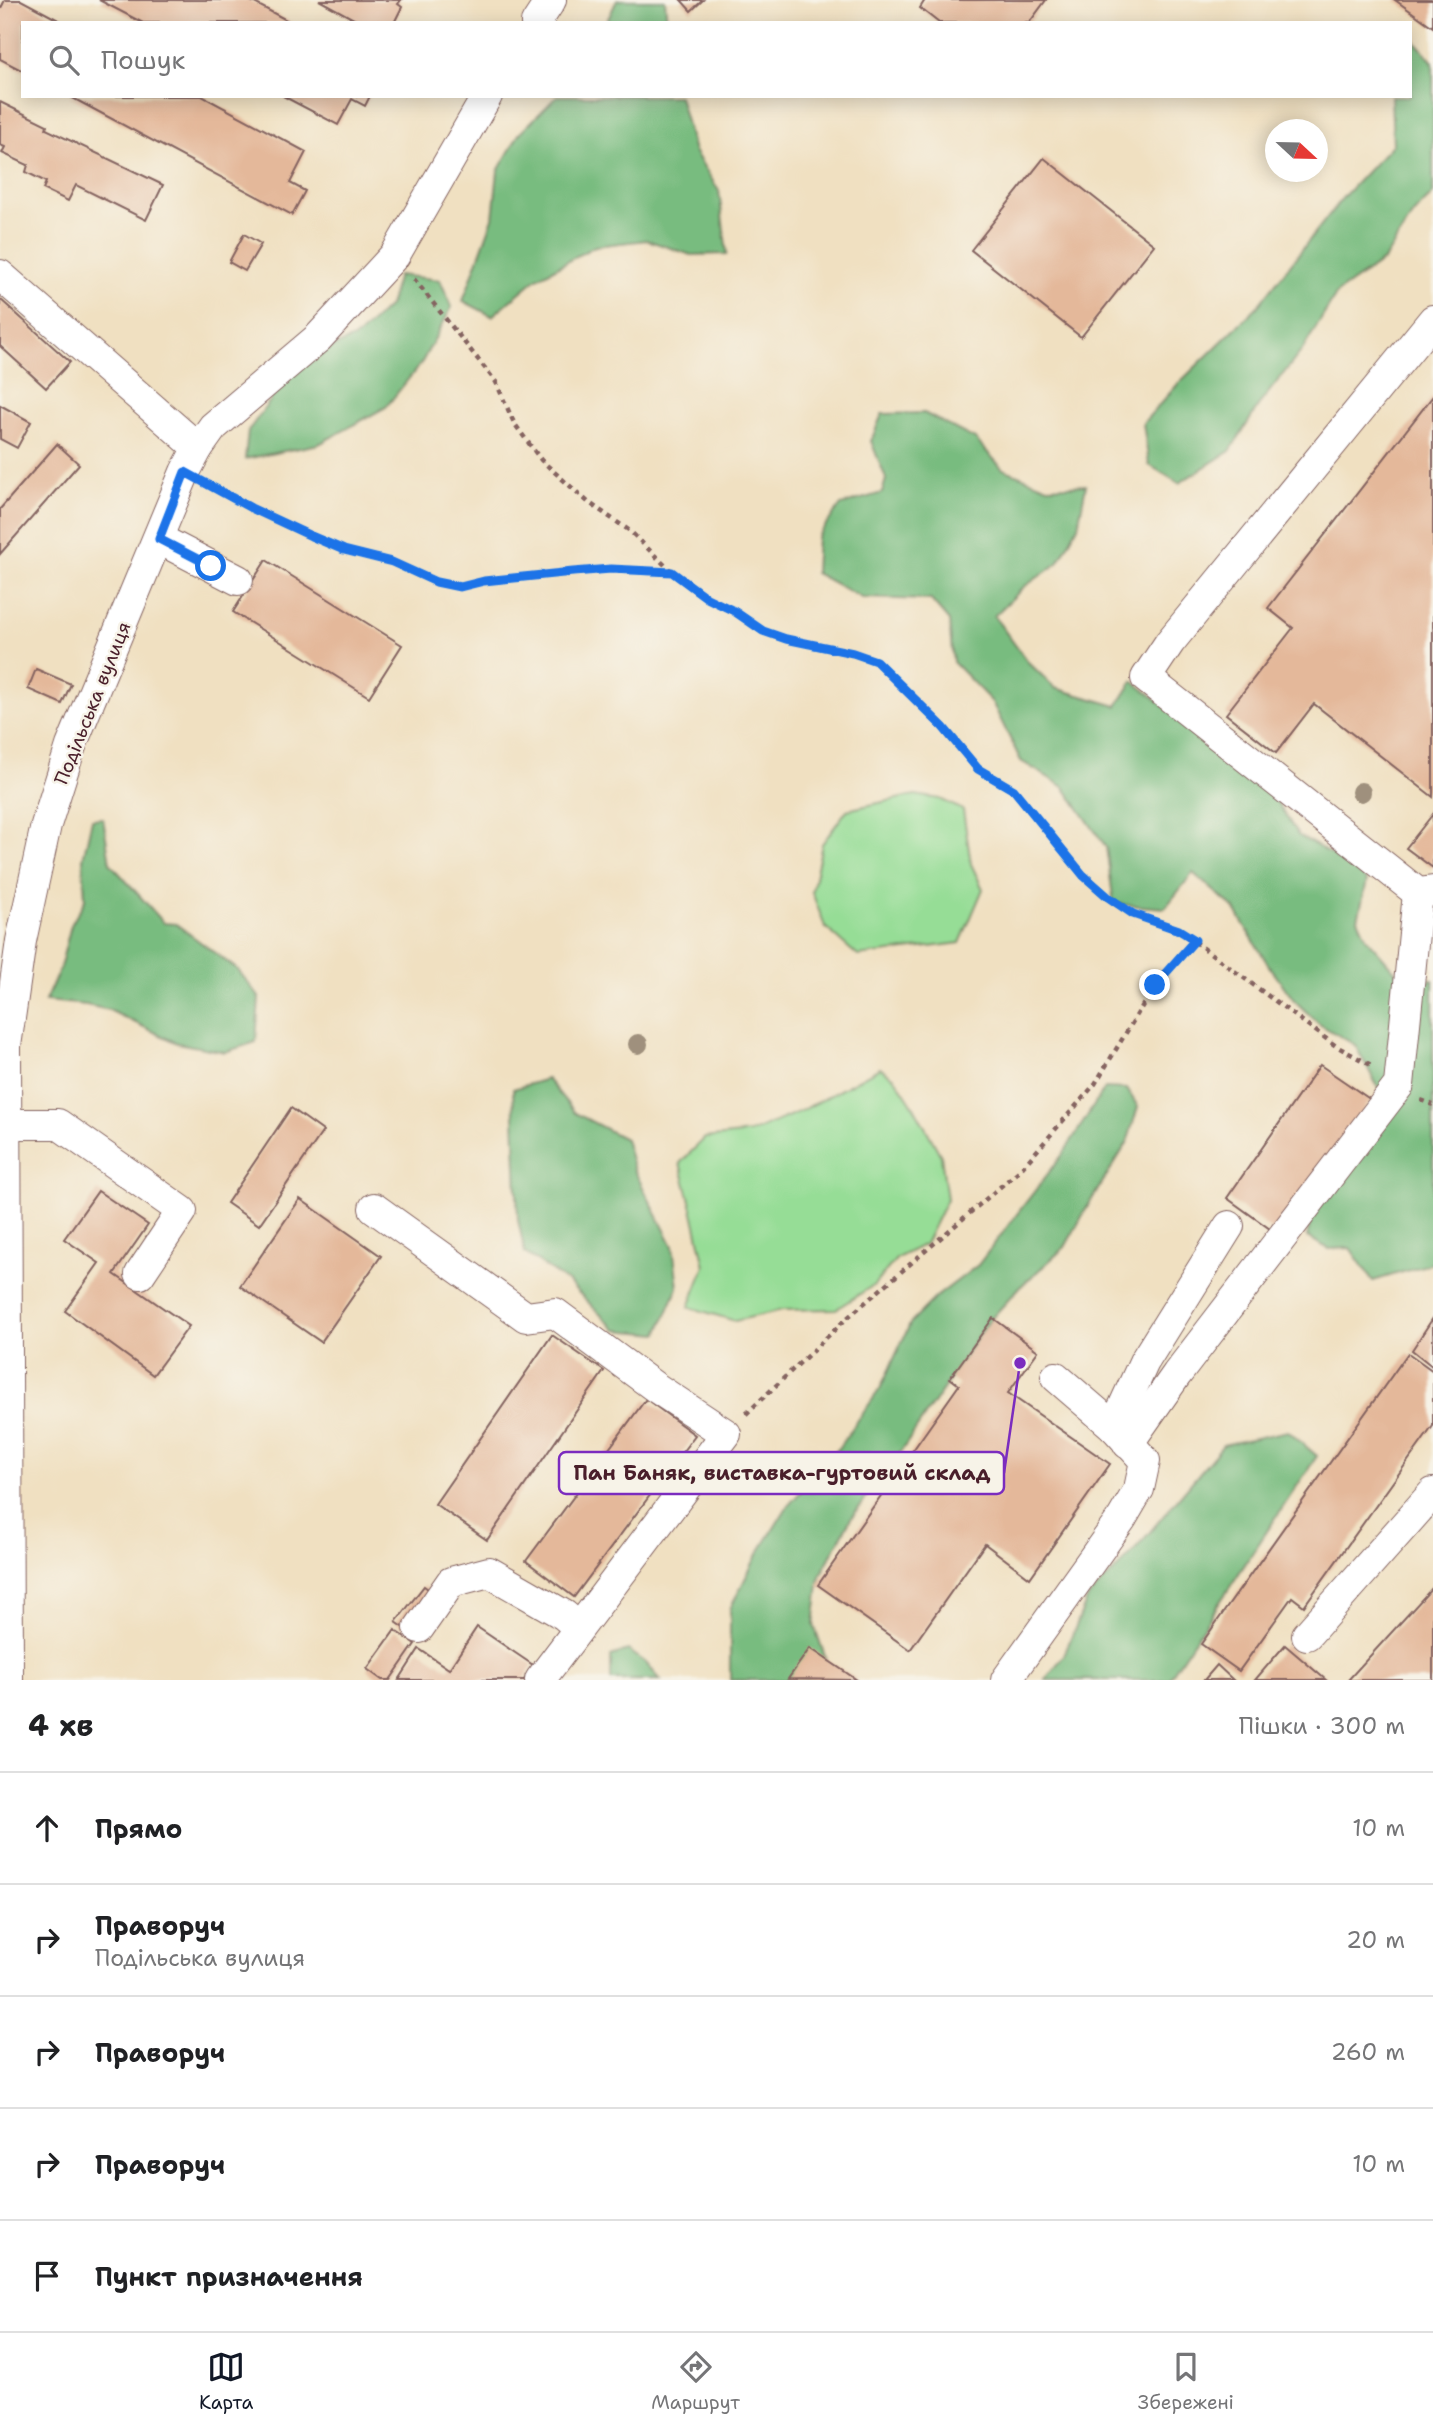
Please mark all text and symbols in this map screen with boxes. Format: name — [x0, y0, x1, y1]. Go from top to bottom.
search box — [21, 21, 1412, 98]
icon: search — [45, 41, 83, 79]
text: Пошук — [101, 42, 185, 77]
north arrow — [1265, 119, 1328, 182]
route start — [195, 550, 226, 581]
street label: Подільська вулиця — [48, 618, 137, 788]
route end — [1139, 969, 1170, 1000]
callout: Пан Баняк, виставка-гуртовий склад — [559, 1452, 1004, 1494]
text: Пан Баняк, виставка-гуртовий склад — [574, 1459, 991, 1487]
text: 4 хв — [28, 1705, 93, 1746]
text: Пішки · 300 m — [1239, 1711, 1405, 1741]
icon: ahead — [28, 1809, 66, 1847]
text: Прямо — [95, 1811, 183, 1846]
text: 10 m — [1352, 1813, 1405, 1843]
text: Праворуч — [95, 1908, 225, 1943]
icon: right — [28, 1921, 66, 1959]
text: 20 m — [1346, 1925, 1405, 1955]
text: Подільська вулиця — [95, 1943, 305, 1973]
icon: right — [28, 2033, 66, 2071]
text: Праворуч — [95, 2035, 225, 2070]
text: 260 m — [1331, 2037, 1405, 2067]
icon: right — [28, 2145, 66, 2183]
text: Праворуч — [95, 2147, 225, 2182]
text: 10 m — [1352, 2149, 1405, 2179]
icon: arrive — [28, 2257, 66, 2295]
text: Пункт призначення — [95, 2259, 363, 2294]
tab: Карта — [199, 2348, 253, 2415]
tab: Маршрут — [651, 2348, 740, 2415]
tab: Збережені — [1138, 2348, 1234, 2415]

